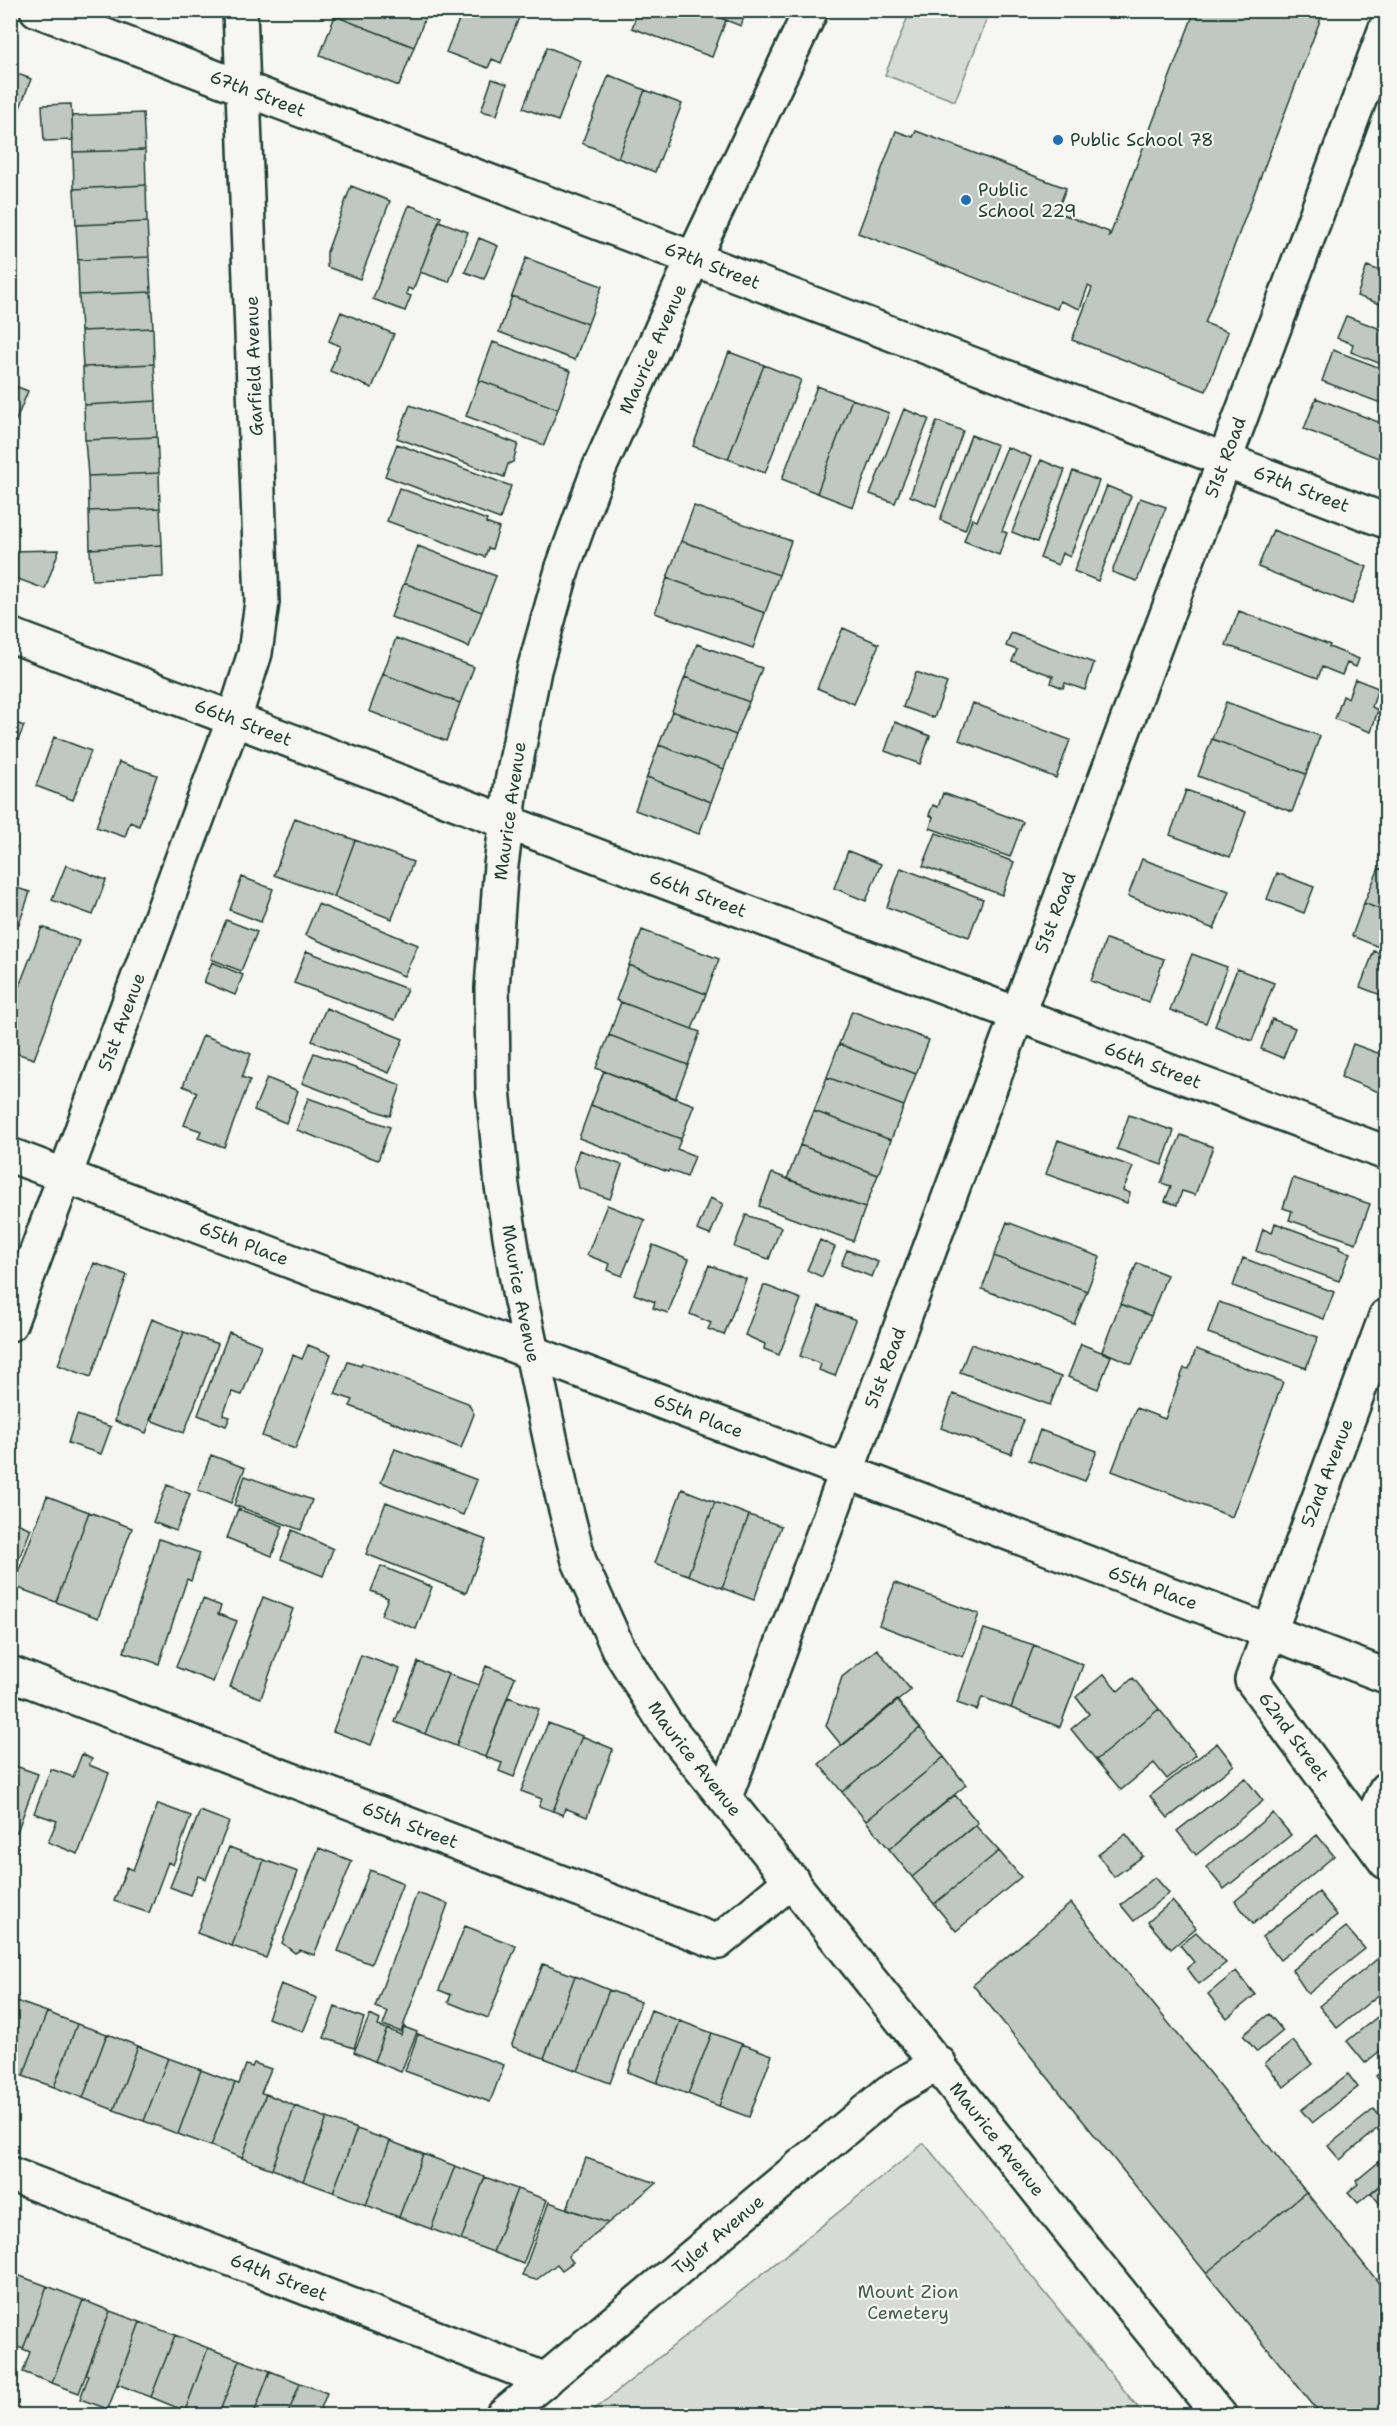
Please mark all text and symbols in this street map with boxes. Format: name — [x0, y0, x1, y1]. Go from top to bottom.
street label: 67th Street — [206, 65, 309, 123]
place label: Public School 78 — [1070, 128, 1214, 152]
marker: Public School 78 — [1051, 133, 1065, 147]
place label: Public School 229 — [978, 178, 1077, 223]
marker: Public School 229 — [959, 193, 973, 207]
street label: 67th Street — [661, 237, 764, 295]
street label: Maurice Avenue — [614, 280, 692, 418]
street label: Garfield Avenue — [240, 295, 268, 437]
street label: 51st Road — [1199, 413, 1252, 501]
street label: 67th Street — [1250, 460, 1353, 518]
street label: 66th Street — [191, 693, 295, 752]
street label: Maurice Avenue — [488, 740, 532, 882]
street label: 66th Street — [646, 865, 750, 923]
street label: 51st Road — [1029, 869, 1082, 957]
street label: 51st Avenue — [93, 969, 151, 1075]
street label: 66th Street — [1101, 1036, 1205, 1094]
street label: 65th Place — [196, 1216, 292, 1271]
street label: Maurice Avenue — [496, 1223, 546, 1365]
street label: 51st Road — [859, 1324, 911, 1412]
street label: 65th Place — [650, 1388, 746, 1443]
street label: 52nd Avenue — [1295, 1415, 1359, 1531]
street label: 65th Place — [1105, 1560, 1201, 1616]
street label: 62nd Street — [1253, 1687, 1334, 1786]
street label: Maurice Avenue — [642, 1697, 747, 1821]
street label: 65th Street — [359, 1796, 462, 1854]
street label: Maurice Avenue — [944, 2077, 1050, 2201]
street label: Tyler Avenue — [667, 2190, 769, 2280]
street label: 64th Street — [227, 2248, 331, 2307]
park label: Mount Zion Cemetery — [858, 2280, 958, 2325]

